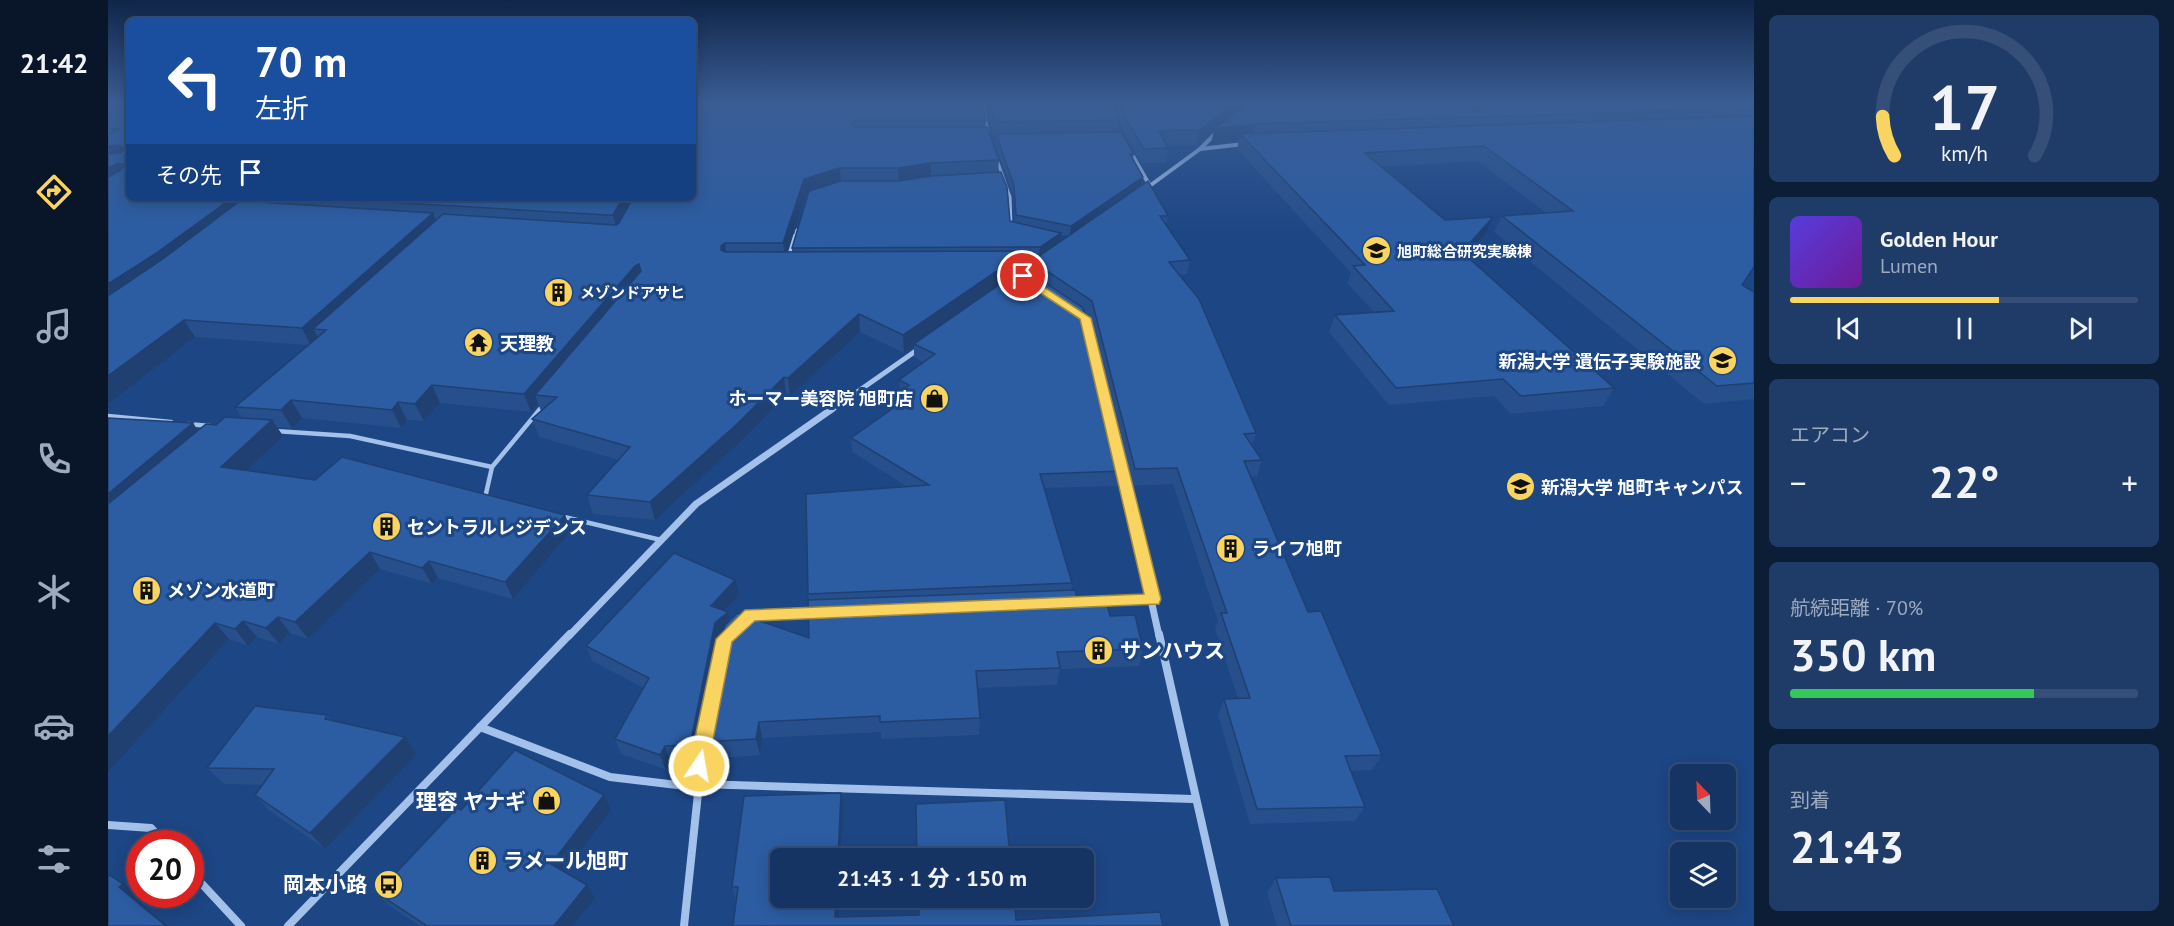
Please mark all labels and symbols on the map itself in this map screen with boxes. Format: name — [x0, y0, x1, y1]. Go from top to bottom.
school or university icon: 旭町総合研究実験棟 — [1360, 235, 1392, 267]
place label: 旭町総合研究実験棟 — [1397, 242, 1532, 261]
pin — [997, 250, 1048, 301]
building icon: メゾンドアサヒ — [543, 276, 575, 308]
place label: メゾンドアサヒ — [580, 283, 685, 302]
temple icon: 天理教 — [463, 327, 495, 359]
place label: 天理教 — [500, 332, 554, 355]
school or university icon: 新潟大学 遺伝子実験施設 — [1706, 345, 1738, 377]
place label: 新潟大学 遺伝子実験施設 — [1498, 350, 1701, 373]
shop icon: ホーマー美容院 旭町店 — [918, 382, 950, 414]
place label: ホーマー美容院 旭町店 — [728, 387, 913, 410]
school or university icon: 新潟大学 旭町キャンパス — [1504, 471, 1536, 503]
place label: 新潟大学 旭町キャンパス — [1541, 476, 1744, 499]
building icon: セントラルレジデンス — [370, 511, 402, 543]
place label: セントラルレジデンス — [407, 516, 587, 539]
building icon: ライフ旭町 — [1215, 532, 1247, 564]
place label: ライフ旭町 — [1252, 537, 1342, 560]
building icon: メゾン水道町 — [130, 574, 162, 606]
place label: メゾン水道町 — [167, 579, 275, 602]
building icon: サンハウス — [1083, 634, 1115, 666]
place label: サンハウス — [1120, 637, 1225, 664]
position arrow — [667, 734, 731, 798]
north arrow — [1670, 764, 1736, 830]
shop icon: 理容 ヤナギ — [531, 785, 563, 817]
place label: 理容 ヤナギ — [416, 788, 526, 815]
speed limit sign: 20 — [126, 830, 204, 908]
building icon: ラメール旭町 — [466, 844, 498, 876]
place label: ラメール旭町 — [503, 847, 628, 874]
bus stop icon: 岡本小路 — [372, 868, 404, 900]
place label: 岡本小路 — [283, 871, 367, 898]

